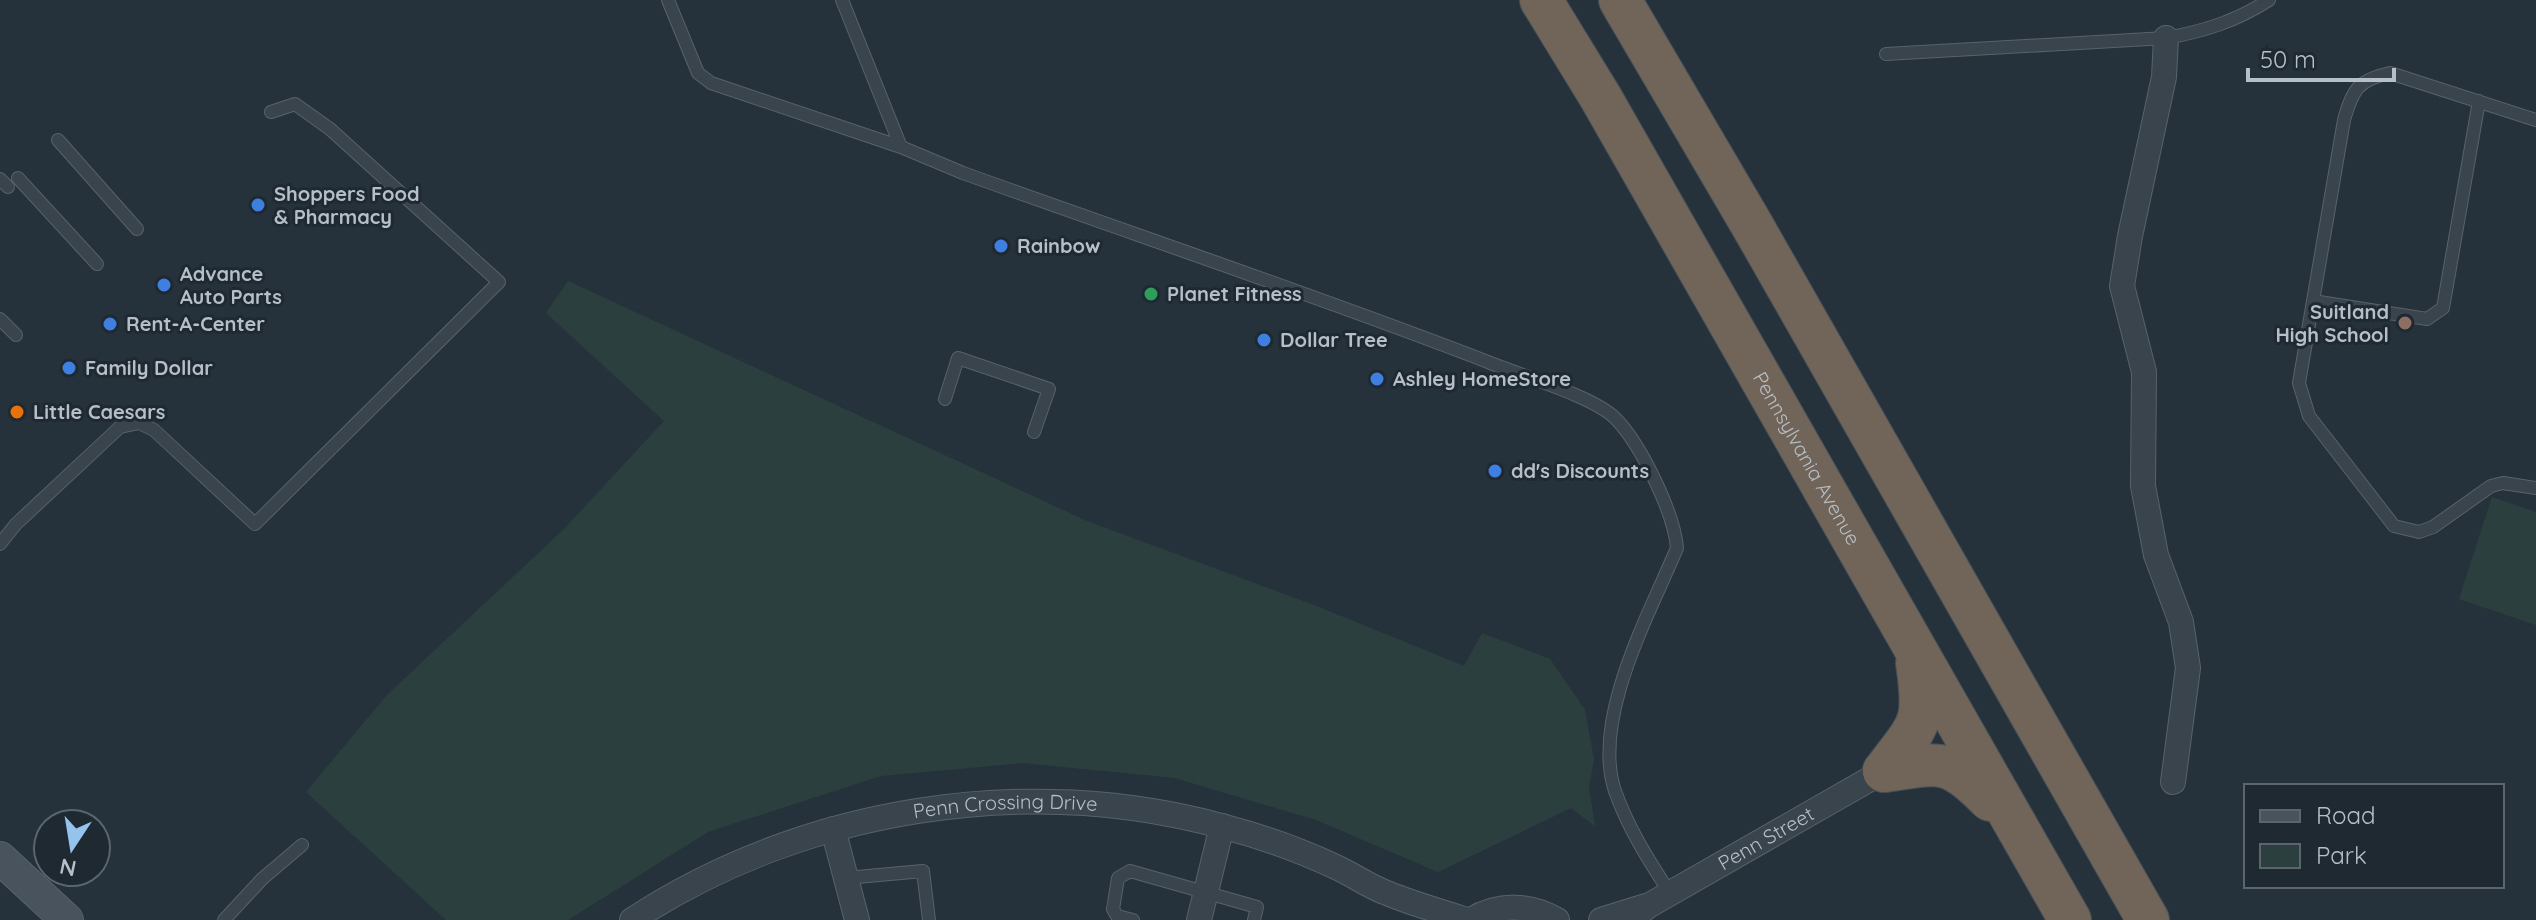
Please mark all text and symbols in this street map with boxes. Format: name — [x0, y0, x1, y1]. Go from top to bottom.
scale bar — [2248, 32, 2394, 82]
text: 50 m — [2260, 44, 2316, 74]
place label: Shoppers Food & Pharmacy — [274, 181, 419, 229]
marker: Shoppers Food & Pharmacy — [249, 196, 267, 214]
place label: Rainbow — [1017, 233, 1100, 258]
marker: Rainbow — [992, 237, 1010, 255]
place label: Advance Auto Parts — [180, 261, 282, 309]
marker: Advance Auto Parts — [155, 276, 173, 294]
place label: Planet Fitness — [1167, 281, 1302, 306]
marker: Planet Fitness — [1142, 285, 1160, 303]
place label: Suitland High School — [2275, 299, 2389, 347]
place label: Rent-A-Center — [126, 311, 265, 336]
marker: Suitland High School — [2396, 314, 2414, 332]
marker: Rent-A-Center — [101, 315, 119, 333]
place label: Dollar Tree — [1280, 327, 1388, 352]
marker: Dollar Tree — [1255, 331, 1273, 349]
place label: Family Dollar — [85, 355, 213, 380]
marker: Family Dollar — [60, 359, 78, 377]
place label: Ashley HomeStore — [1393, 366, 1571, 391]
street label: Pennsylvania Avenue — [1748, 367, 1866, 549]
marker: Ashley HomeStore — [1368, 370, 1386, 388]
place label: Little Caesars — [33, 399, 166, 424]
marker: Little Caesars — [8, 403, 26, 421]
place label: dd's Discounts — [1511, 458, 1649, 483]
marker: dd's Discounts — [1486, 462, 1504, 480]
legend — [2244, 784, 2504, 888]
street label: Penn Crossing Drive — [911, 789, 1099, 823]
text: Road — [2316, 800, 2376, 830]
street label: Penn Street — [1713, 801, 1818, 875]
north arrow — [32, 808, 112, 888]
text: Park — [2316, 840, 2367, 870]
text: N — [57, 852, 79, 883]

